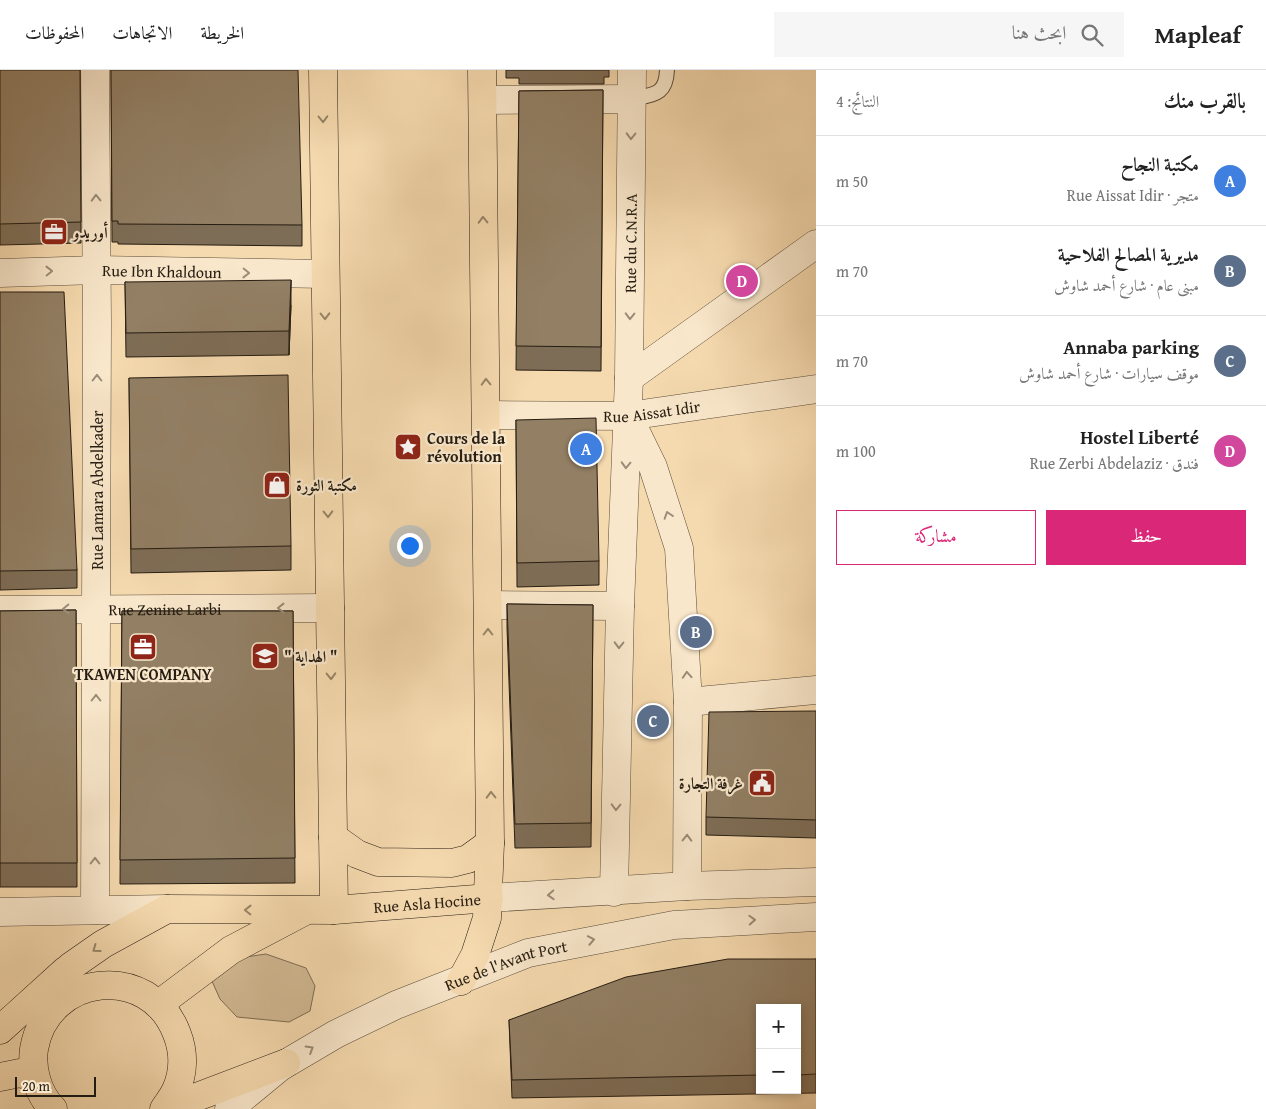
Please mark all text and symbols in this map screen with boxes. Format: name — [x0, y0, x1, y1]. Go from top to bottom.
search box — [774, 12, 1124, 57]
text: Mapleaf — [1154, 17, 1241, 52]
text: ابحث هنا — [1012, 18, 1066, 46]
text: المحفوظات — [25, 19, 84, 46]
text: الاتجاهات — [112, 19, 172, 46]
text: الخريطة — [200, 19, 244, 46]
icon: search — [1078, 21, 1106, 49]
text: بالقرب منك — [1164, 85, 1246, 116]
text: النتائج: 4 — [836, 89, 879, 113]
one-way arrow — [318, 115, 328, 123]
one-way arrow — [626, 132, 636, 140]
text: مكتبة النجاح — [1121, 150, 1199, 178]
text: 50 m — [836, 169, 868, 193]
text: A — [1225, 169, 1235, 193]
text: متجر · Rue Aissat Idir — [1067, 183, 1199, 207]
street label: Rue du C.N.R.A — [618, 193, 643, 293]
one-way arrow — [91, 194, 101, 202]
one-way arrow — [478, 215, 488, 223]
office icon: أوريدو — [39, 217, 69, 247]
place label: أوريدو — [71, 220, 108, 244]
text: مديرية المصالح الفلاحية — [1058, 240, 1199, 268]
street label: Rue Ibn Khaldoun — [102, 258, 222, 284]
text: 70 m — [836, 259, 868, 283]
text: B — [1225, 259, 1235, 283]
pin: D — [726, 262, 758, 300]
one-way arrow — [45, 266, 53, 277]
one-way arrow — [242, 268, 250, 279]
text: مبنى عام · شارع أحمد شاوش — [1054, 273, 1199, 297]
one-way arrow — [320, 312, 330, 320]
one-way arrow — [625, 312, 635, 320]
text: Annaba parking — [1063, 333, 1199, 361]
text: 70 m — [836, 349, 868, 373]
text: C — [1225, 349, 1235, 373]
text: موقف سيارات · شارع أحمد شاوش — [1019, 361, 1199, 385]
one-way arrow — [92, 374, 102, 382]
one-way arrow — [481, 378, 491, 386]
street label: Rue Aissat Idir — [603, 394, 702, 428]
street label: Rue Lamara Abdelkader — [85, 410, 109, 570]
text: Hostel Liberté — [1080, 423, 1199, 451]
place label: Cours de la révolution — [427, 426, 506, 468]
pin: A — [570, 430, 602, 468]
place icon: Cours de la révolution — [393, 432, 423, 462]
text: 100 m — [836, 439, 876, 463]
text: D — [1225, 439, 1235, 463]
text: فندق · Rue Zerbi Abdelaziz — [1030, 451, 1199, 475]
one-way arrow — [620, 461, 631, 469]
shop icon: مكتبة الثورة — [262, 470, 292, 500]
place label: مكتبة الثورة — [296, 473, 357, 497]
one-way arrow — [322, 510, 333, 518]
button: مشاركة — [836, 510, 1036, 565]
button: حفظ — [1046, 510, 1246, 565]
one-way arrow — [664, 511, 674, 519]
your location — [397, 533, 423, 559]
street label: Rue Zenine Larbi — [108, 597, 222, 621]
one-way arrow — [277, 603, 284, 613]
one-way arrow — [62, 604, 70, 614]
pin: B — [680, 613, 712, 651]
one-way arrow — [483, 628, 493, 636]
office icon: TKAWEN COMPANY — [128, 632, 158, 662]
school or university icon: " الهداية " — [250, 641, 280, 671]
one-way arrow — [614, 642, 624, 649]
place label: " الهداية " — [284, 644, 338, 668]
place label: TKAWEN COMPANY — [74, 662, 212, 686]
one-way arrow — [681, 671, 692, 679]
one-way arrow — [325, 672, 336, 680]
one-way arrow — [91, 694, 101, 702]
pin: C — [637, 702, 669, 740]
public building icon: غرفة التجارة — [747, 768, 777, 798]
place label: غرفة التجارة — [679, 771, 743, 795]
one-way arrow — [486, 790, 496, 798]
one-way arrow — [611, 804, 621, 812]
one-way arrow — [682, 833, 692, 841]
one-way arrow — [90, 857, 100, 864]
street label: Rue Asla Hocine — [373, 887, 482, 919]
one-way arrow — [546, 889, 554, 900]
one-way arrow — [244, 905, 252, 915]
one-way arrow — [748, 915, 756, 926]
street label: Rue de l'Avant Port — [441, 934, 570, 997]
one-way arrow — [586, 935, 595, 946]
one-way arrow — [93, 943, 102, 951]
map controls — [756, 1004, 801, 1094]
button: + — [756, 1004, 801, 1049]
one-way arrow — [305, 1045, 314, 1055]
button: − — [756, 1049, 801, 1094]
scale bar — [15, 1074, 96, 1097]
text: 20 m — [22, 1076, 50, 1096]

